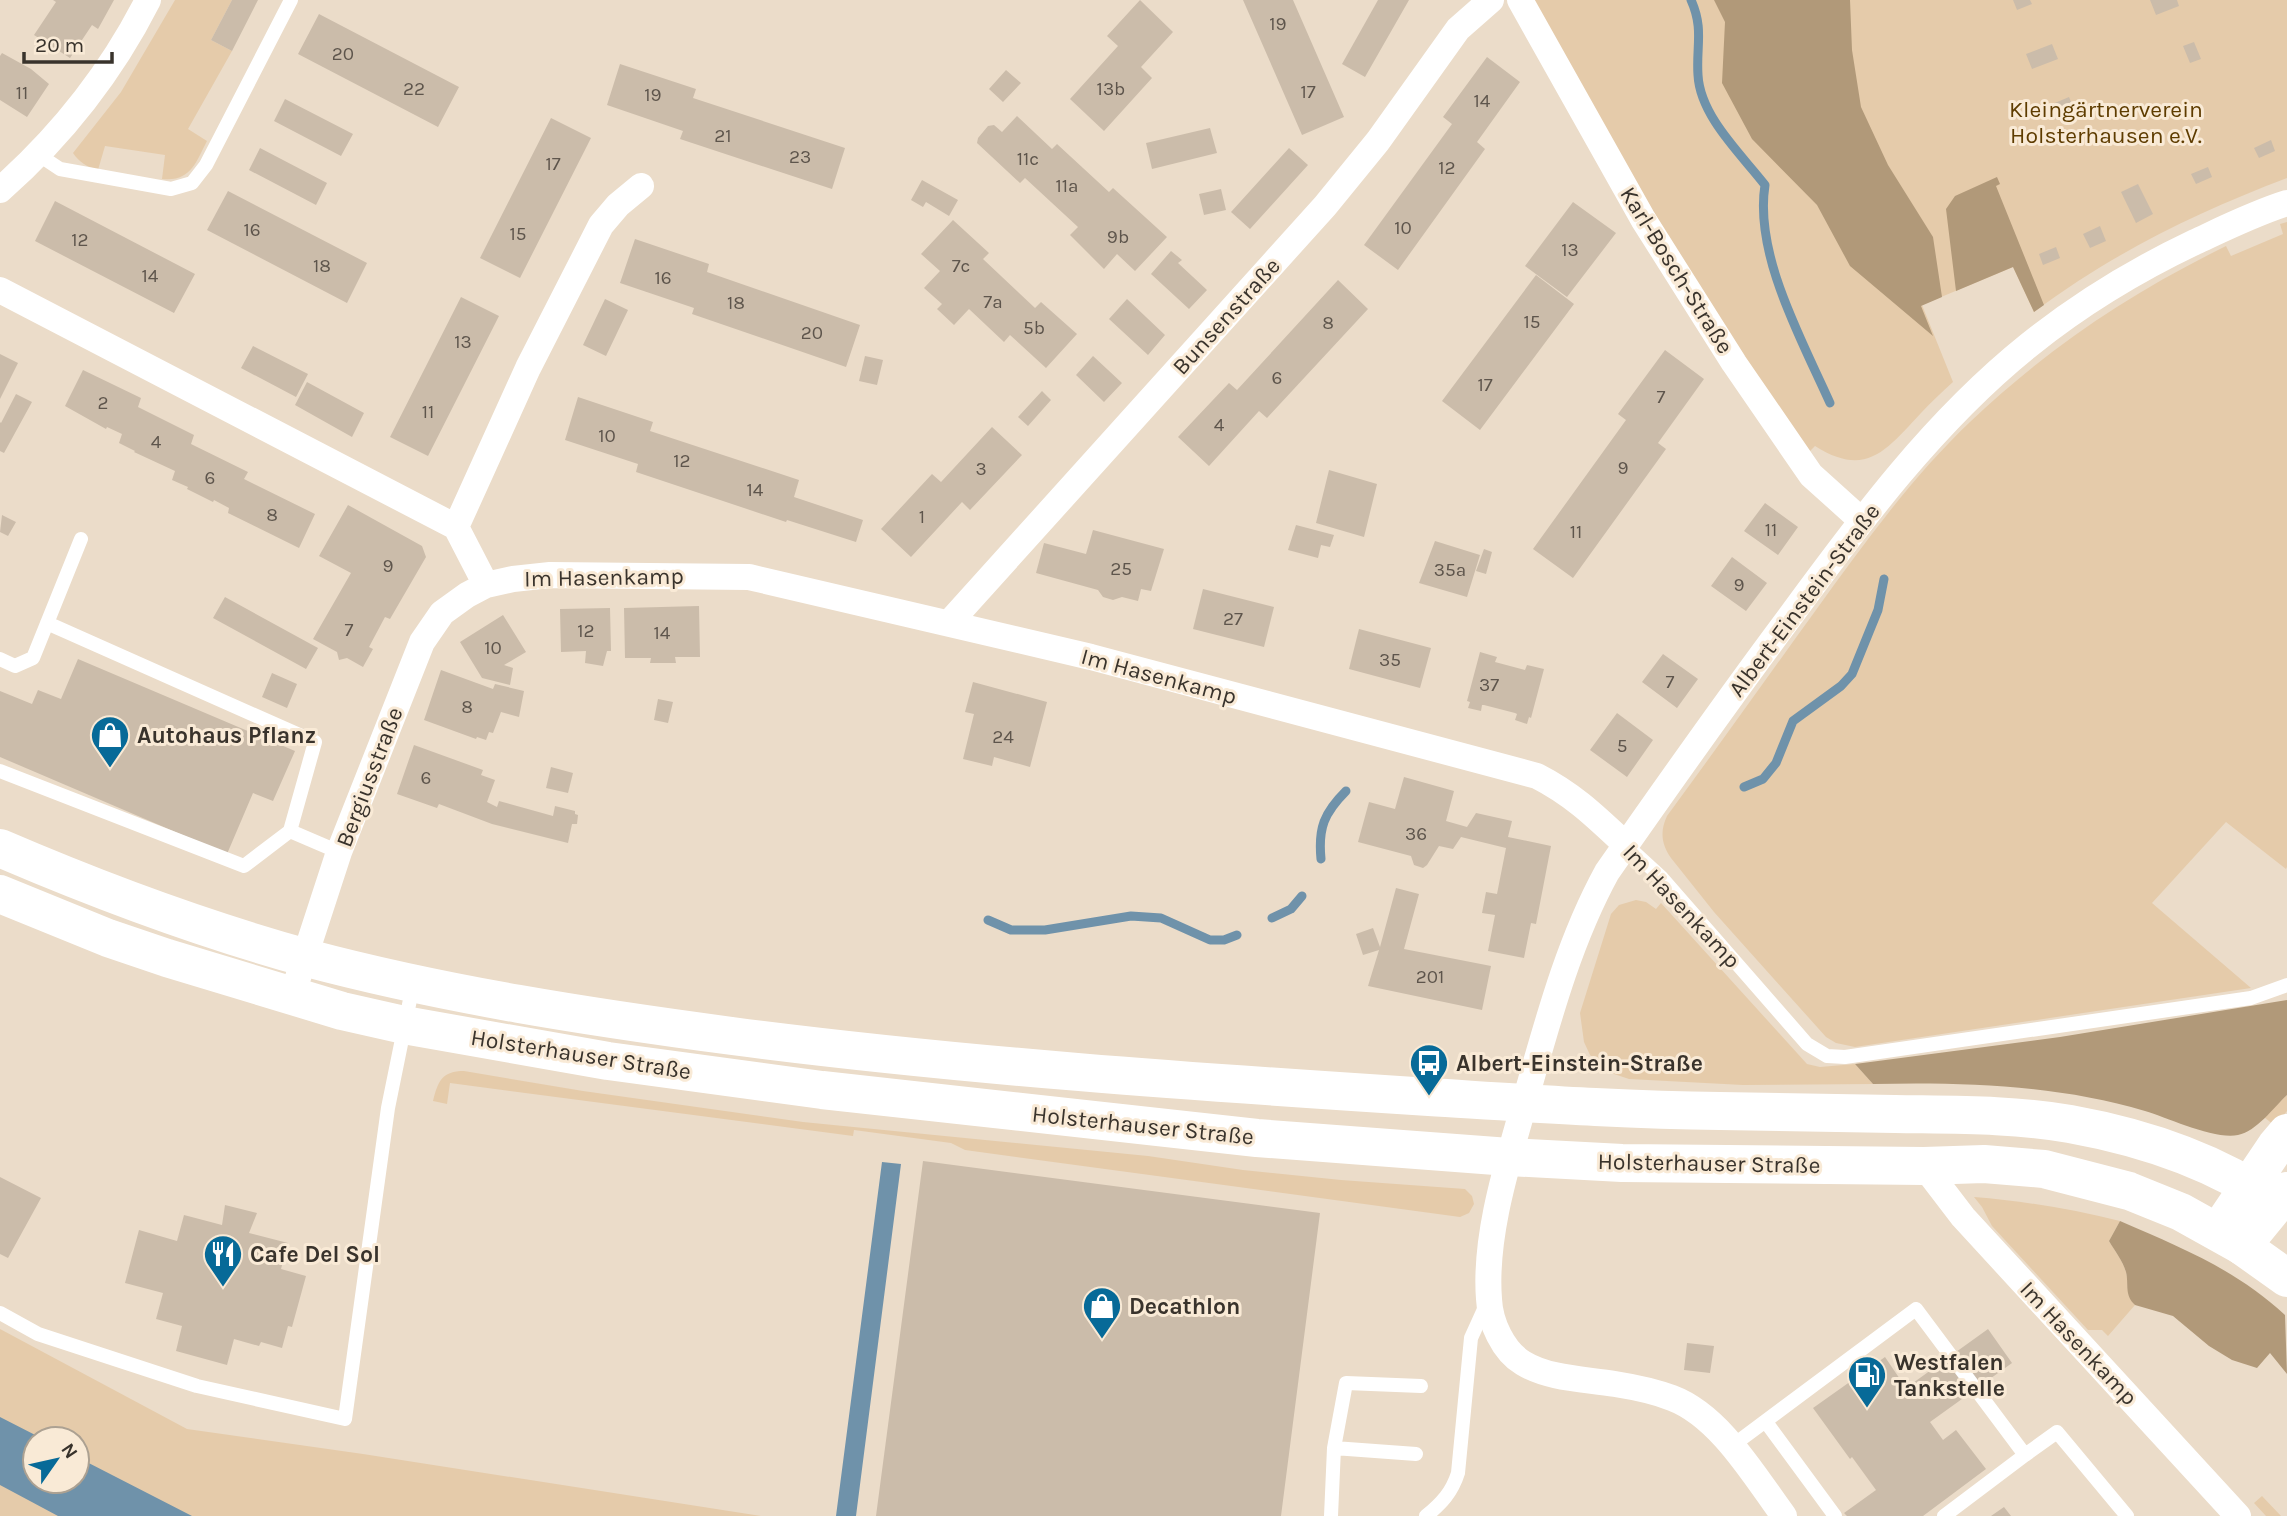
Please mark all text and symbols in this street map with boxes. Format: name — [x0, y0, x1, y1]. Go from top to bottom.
house number: 19 — [1269, 13, 1287, 35]
scale bar — [24, 21, 112, 65]
text: 20 m — [35, 33, 84, 57]
house number: 20 — [332, 43, 354, 65]
house number: 22 — [403, 78, 425, 100]
house number: 13b — [1097, 78, 1125, 100]
house number: 17 — [1300, 81, 1316, 103]
house number: 11 — [16, 82, 28, 104]
house number: 19 — [644, 84, 662, 106]
house number: 14 — [1474, 90, 1491, 112]
park label: Kleingärtnerverein Holsterhausen e.V. — [2009, 96, 2203, 149]
house number: 21 — [714, 125, 732, 147]
house number: 23 — [789, 146, 811, 168]
house number: 11c — [1017, 148, 1039, 170]
house number: 17 — [545, 153, 561, 175]
house number: 12 — [1438, 157, 1456, 179]
house number: 11a — [1055, 175, 1079, 197]
street label: Karl-Bosch-Straße — [1614, 182, 1739, 359]
house number: 10 — [1394, 217, 1412, 239]
house number: 16 — [243, 219, 261, 241]
house number: 15 — [509, 223, 527, 245]
house number: 9b — [1107, 226, 1129, 248]
house number: 12 — [71, 229, 89, 251]
house number: 13 — [1561, 239, 1579, 261]
street label: Bunsenstraße — [1167, 252, 1286, 380]
house number: 18 — [313, 255, 331, 277]
house number: 7c — [952, 255, 970, 277]
house number: 14 — [142, 265, 159, 287]
house number: 16 — [654, 267, 672, 289]
house number: 7a — [983, 291, 1003, 313]
house number: 18 — [727, 292, 745, 314]
house number: 15 — [1523, 311, 1541, 333]
house number: 8 — [1322, 312, 1334, 334]
house number: 5b — [1023, 317, 1045, 339]
house number: 20 — [801, 322, 823, 344]
house number: 13 — [454, 331, 472, 353]
house number: 6 — [1272, 367, 1282, 389]
house number: 17 — [1477, 374, 1493, 396]
house number: 7 — [1657, 386, 1666, 408]
house number: 2 — [97, 392, 109, 414]
house number: 11 — [422, 401, 434, 423]
house number: 4 — [1214, 414, 1225, 436]
house number: 10 — [598, 425, 616, 447]
house number: 4 — [151, 431, 162, 453]
house number: 12 — [673, 450, 691, 472]
house number: 9 — [1617, 457, 1629, 479]
house number: 3 — [975, 458, 987, 480]
house number: 6 — [205, 467, 215, 489]
house number: 14 — [747, 479, 764, 501]
street label: Albert-Einstein-Straße — [1723, 499, 1886, 702]
house number: 8 — [266, 504, 278, 526]
house number: 1 — [919, 506, 925, 528]
house number: 11 — [1765, 519, 1777, 541]
house number: 11 — [1570, 521, 1582, 543]
house number: 9 — [382, 555, 394, 577]
house number: 25 — [1110, 558, 1132, 580]
house number: 35a — [1434, 559, 1466, 581]
street label: Im Hasenkamp — [524, 563, 684, 592]
house number: 9 — [1733, 574, 1745, 596]
house number: 27 — [1223, 608, 1243, 630]
house number: 7 — [345, 619, 354, 641]
house number: 12 — [577, 620, 595, 642]
house number: 14 — [654, 622, 671, 644]
house number: 10 — [484, 637, 502, 659]
street label: Im Hasenkamp — [1078, 643, 1240, 710]
house number: 35 — [1379, 649, 1401, 671]
house number: 7 — [1666, 671, 1675, 693]
house number: 37 — [1479, 674, 1499, 696]
house number: 8 — [461, 696, 473, 718]
street label: Bergiusstraße — [330, 703, 409, 851]
shop icon: Autohaus Pflanz — [89, 714, 131, 769]
place label: Autohaus Pflanz — [137, 722, 316, 749]
house number: 24 — [992, 726, 1014, 748]
house number: 5 — [1617, 735, 1627, 757]
house number: 6 — [421, 767, 431, 789]
house number: 36 — [1405, 823, 1427, 845]
street label: Im Hasenkamp — [1617, 839, 1746, 974]
house number: 201 — [1416, 966, 1444, 988]
street label: Holsterhauser Straße — [469, 1024, 693, 1085]
bus stop icon: Albert-Einstein-Straße — [1408, 1042, 1450, 1097]
place label: Albert-Einstein-Straße — [1456, 1050, 1703, 1077]
street label: Holsterhauser Straße — [1031, 1100, 1255, 1151]
street label: Holsterhauser Straße — [1597, 1148, 1821, 1179]
restaurant icon: Cafe Del Sol — [202, 1233, 244, 1288]
place label: Cafe Del Sol — [250, 1241, 380, 1268]
street label: Im Hasenkamp — [2014, 1276, 2143, 1411]
shop icon: Decathlon — [1081, 1285, 1123, 1340]
place label: Decathlon — [1129, 1293, 1240, 1320]
place label: Westfalen Tankstelle — [1894, 1349, 2005, 1402]
fuel station icon: Westfalen Tankstelle — [1846, 1354, 1888, 1409]
north arrow — [21, 1425, 91, 1495]
text: N — [56, 1439, 82, 1463]

